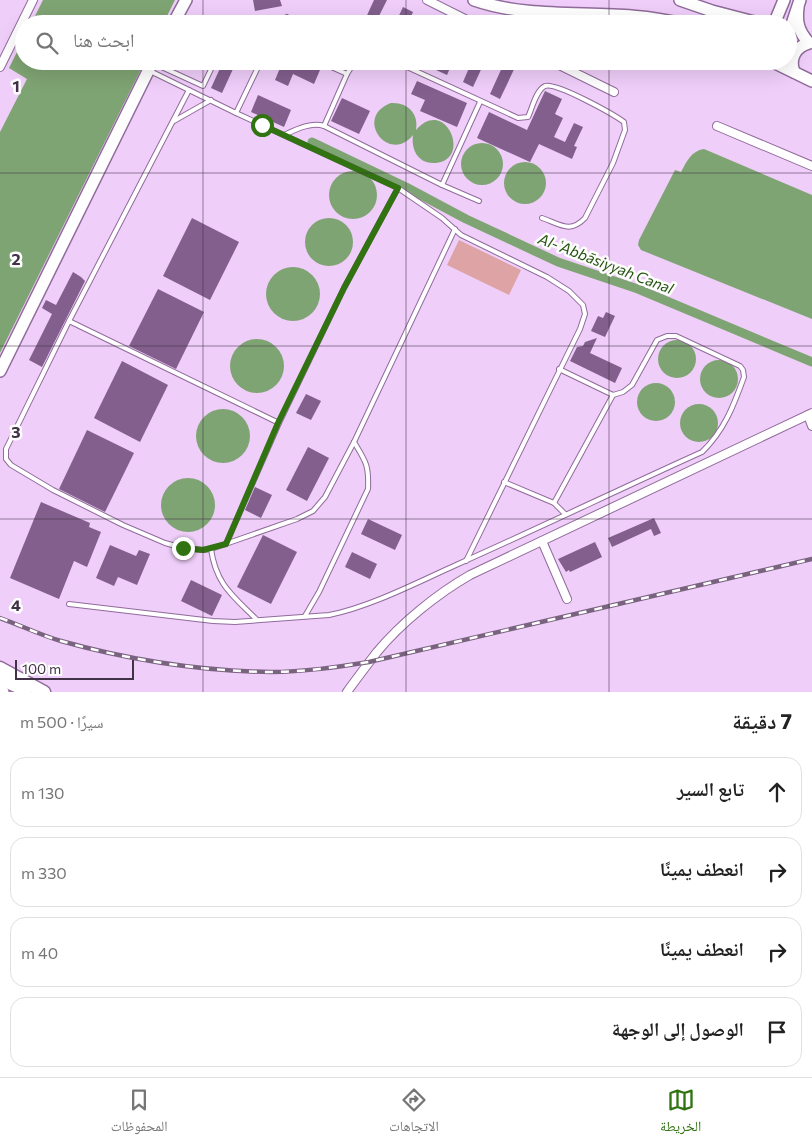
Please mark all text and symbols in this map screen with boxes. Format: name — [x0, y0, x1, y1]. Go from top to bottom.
search box — [15, 15, 797, 70]
text: ابحث هنا — [73, 28, 135, 51]
icon: search — [33, 29, 61, 57]
text: 1 — [12, 76, 20, 95]
route start — [251, 114, 274, 137]
water label: Al-ʿAbbāsiyyah Canal — [535, 229, 677, 297]
text: 2 — [11, 249, 21, 268]
text: 3 — [11, 422, 21, 441]
route end — [172, 537, 195, 560]
text: 4 — [11, 595, 21, 614]
scale bar — [15, 657, 134, 680]
text: 100 m — [22, 660, 61, 677]
text: 7 دقيقة — [732, 708, 792, 733]
text: سيرًا · 500 m — [20, 712, 104, 731]
text: تابع السير — [677, 777, 744, 800]
icon: ahead — [763, 778, 791, 806]
text: 130 m — [21, 783, 64, 802]
text: انعطف يمينًا — [660, 857, 744, 880]
icon: right — [763, 858, 791, 886]
text: 330 m — [21, 863, 67, 882]
text: انعطف يمينًا — [660, 937, 744, 960]
icon: right — [763, 938, 791, 966]
text: 40 m — [21, 943, 58, 962]
text: الوصول إلى الوجهة — [612, 1017, 744, 1040]
icon: arrive — [763, 1018, 791, 1046]
tab: المحفوظات — [111, 1086, 168, 1140]
tab: الاتجاهات — [389, 1086, 439, 1140]
tab: الخريطة — [660, 1086, 701, 1140]

